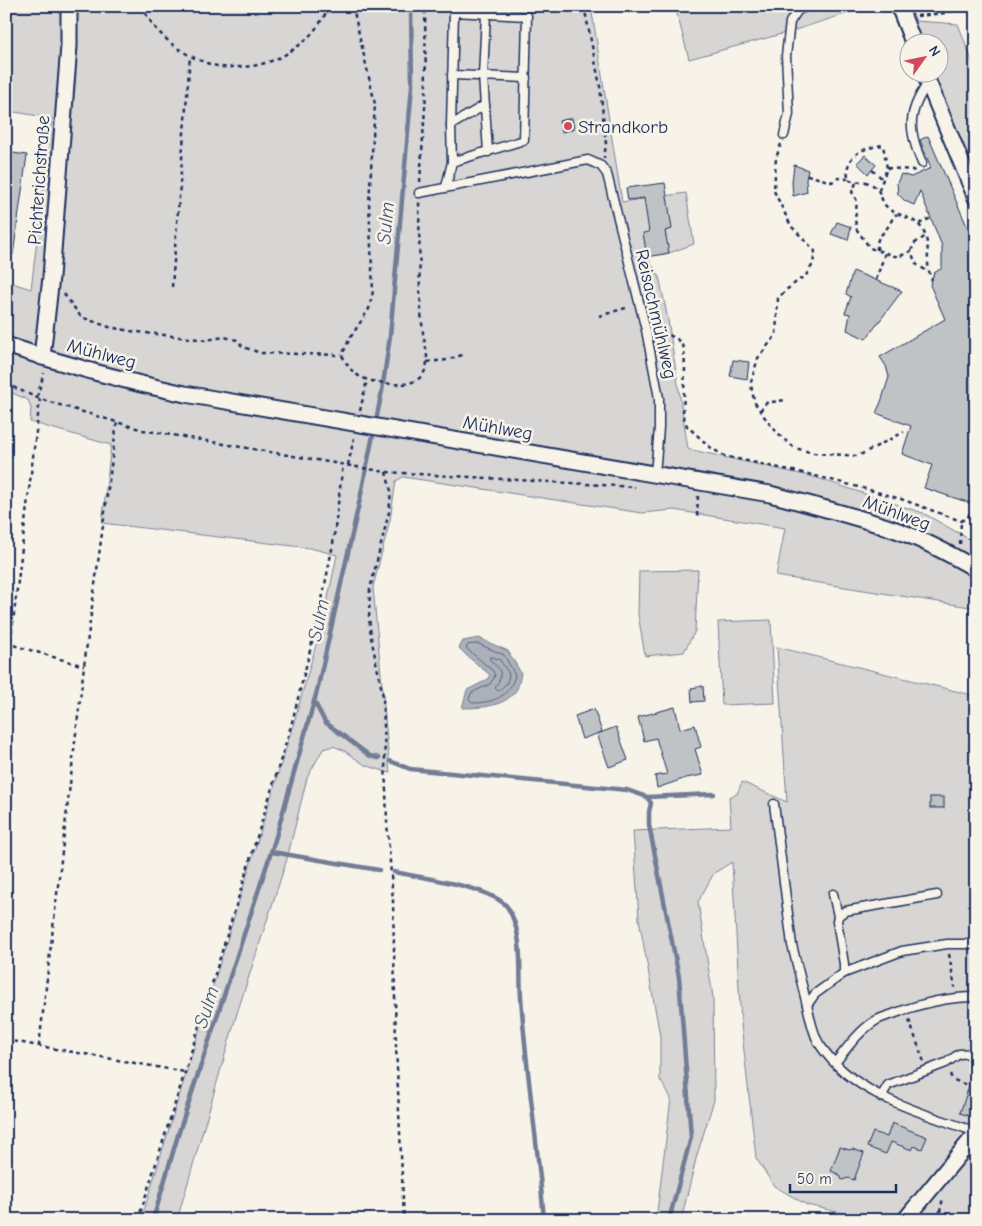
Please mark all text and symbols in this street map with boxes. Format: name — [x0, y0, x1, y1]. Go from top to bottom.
north arrow — [900, 32, 950, 82]
text: N — [925, 43, 944, 60]
street label: Pichterichstraße — [23, 115, 54, 246]
place label: Strandkorb — [578, 116, 668, 138]
marker: Strandkorb — [562, 120, 574, 132]
water label: Sulm — [372, 201, 399, 245]
street label: Reisachmühlweg — [630, 247, 682, 381]
street label: Mühlweg — [65, 334, 139, 374]
street label: Mühlweg — [461, 411, 534, 445]
street label: Mühlweg — [860, 491, 934, 535]
water label: Sulm — [303, 597, 334, 643]
water label: Sulm — [189, 983, 224, 1031]
scale bar — [790, 1161, 896, 1193]
text: 50 m — [797, 1170, 832, 1188]

